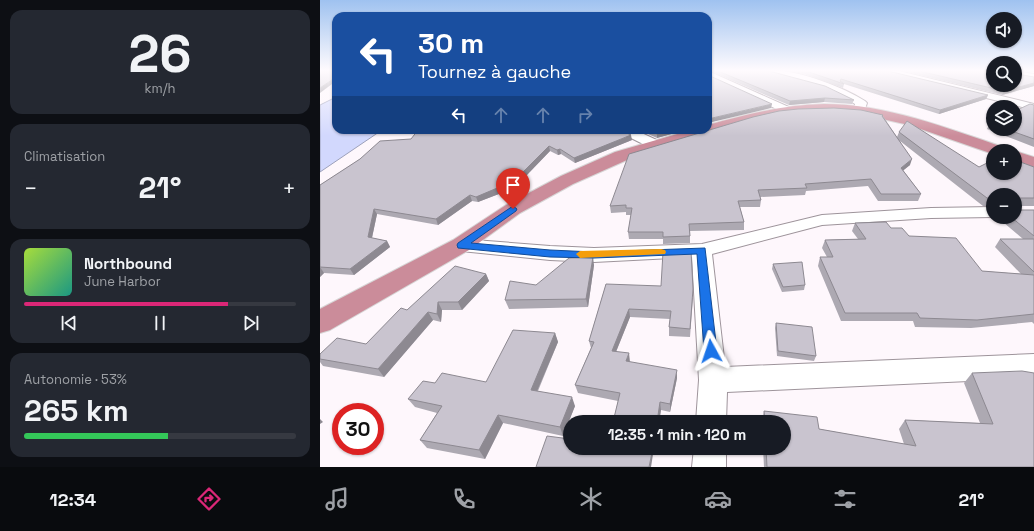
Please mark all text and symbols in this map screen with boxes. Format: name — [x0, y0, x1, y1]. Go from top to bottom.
map controls — [986, 12, 1022, 224]
button: sound — [986, 12, 1022, 48]
text: 26 — [128, 21, 192, 87]
text: 30 m — [418, 25, 484, 61]
icon: left — [352, 28, 404, 80]
button: search — [986, 56, 1022, 92]
text: Tournez à gauche — [418, 60, 571, 83]
text: km/h — [145, 80, 175, 97]
button: layers — [986, 100, 1022, 136]
icon: left — [448, 104, 470, 126]
icon: ahead — [490, 104, 512, 126]
icon: ahead — [532, 104, 554, 126]
icon: right — [574, 104, 596, 126]
button: + — [986, 144, 1022, 180]
text: Climatisation — [24, 148, 105, 165]
text: 21° — [138, 168, 182, 207]
pin — [496, 168, 530, 209]
text: − — [24, 174, 38, 202]
text: + — [282, 174, 296, 202]
icon: arrive — [502, 174, 524, 196]
button: − — [986, 188, 1022, 224]
text: Northbound — [84, 254, 172, 273]
text: June Harbor — [84, 273, 161, 290]
icon: previous — [58, 312, 80, 334]
icon: pause — [149, 312, 171, 334]
icon: next — [240, 312, 262, 334]
position arrow — [690, 330, 732, 372]
text: Autonomie · 53% — [24, 371, 127, 388]
text: 265 km — [24, 391, 129, 430]
speed limit sign: 30 — [332, 403, 384, 455]
text: 12:35 · 1 min · 120 m — [608, 425, 746, 444]
icon: directions — [195, 485, 223, 513]
icon: music — [323, 485, 351, 513]
icon: phone — [450, 485, 478, 513]
icon: climate — [577, 485, 605, 513]
icon: car — [704, 485, 732, 513]
icon: filters — [831, 485, 859, 513]
text: 12:34 — [50, 488, 96, 511]
text: 21° — [958, 488, 984, 511]

